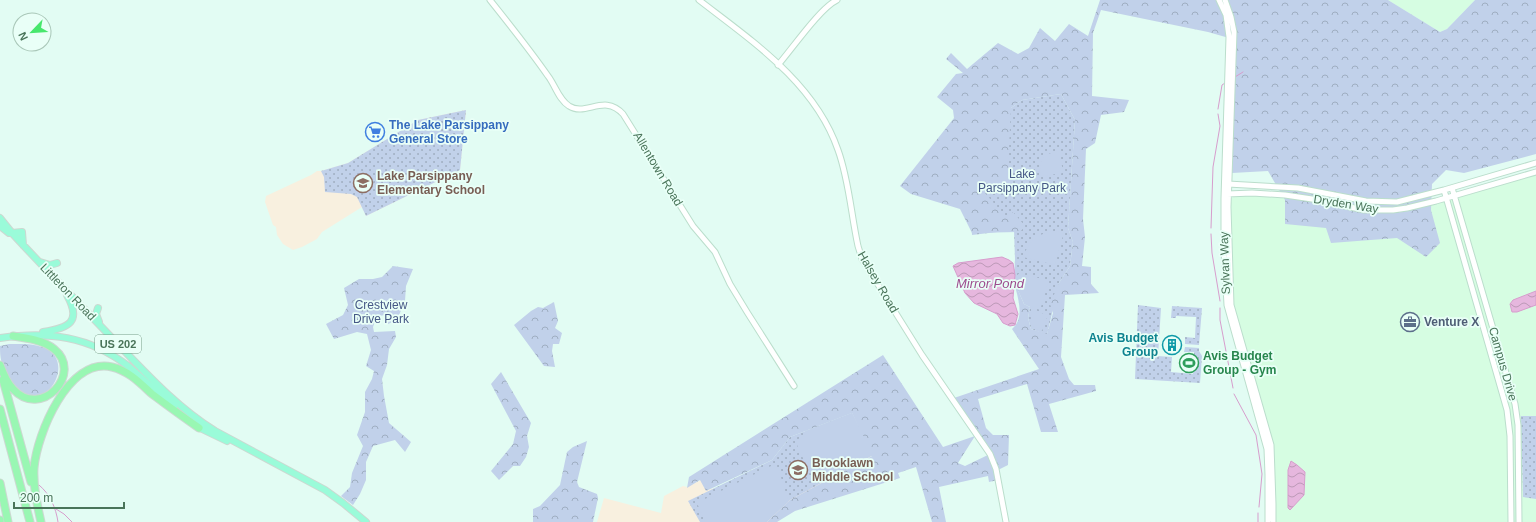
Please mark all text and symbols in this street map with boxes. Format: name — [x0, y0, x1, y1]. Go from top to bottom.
north arrow — [12, 12, 52, 52]
text: N — [16, 30, 30, 42]
place label: The Lake Parsippany General Store — [389, 118, 509, 146]
supermarket icon: The Lake Parsippany General Store — [364, 121, 386, 143]
street label: Allentown Road — [630, 129, 686, 209]
park label: Lake Parsippany Park — [978, 167, 1067, 195]
place label: Lake Parsippany Elementary School — [377, 169, 485, 197]
school or university icon: Lake Parsippany Elementary School — [352, 172, 374, 194]
street label: Dryden Way — [1313, 192, 1379, 216]
street label: Sylvan Way — [1217, 231, 1233, 295]
street label: Halsey Road — [855, 249, 901, 315]
street label: Littleton Road — [37, 260, 99, 324]
water label: Mirror Pond — [956, 276, 1025, 291]
park label: Crestview Drive Park — [353, 298, 410, 326]
office icon: Venture X — [1399, 311, 1421, 333]
place label: Venture X — [1424, 315, 1479, 329]
street label: Campus Drive — [1486, 326, 1520, 403]
place label: Avis Budget Group — [1088, 331, 1158, 359]
building icon: Avis Budget Group — [1161, 334, 1183, 356]
road number: US 202 — [95, 335, 141, 353]
place label: Avis Budget Group - Gym — [1203, 349, 1276, 377]
sports icon: Avis Budget Group - Gym — [1178, 352, 1200, 374]
place label: Brooklawn Middle School — [812, 456, 893, 484]
school or university icon: Brooklawn Middle School — [787, 459, 809, 481]
scale bar — [14, 484, 124, 510]
text: 200 m — [20, 491, 53, 505]

